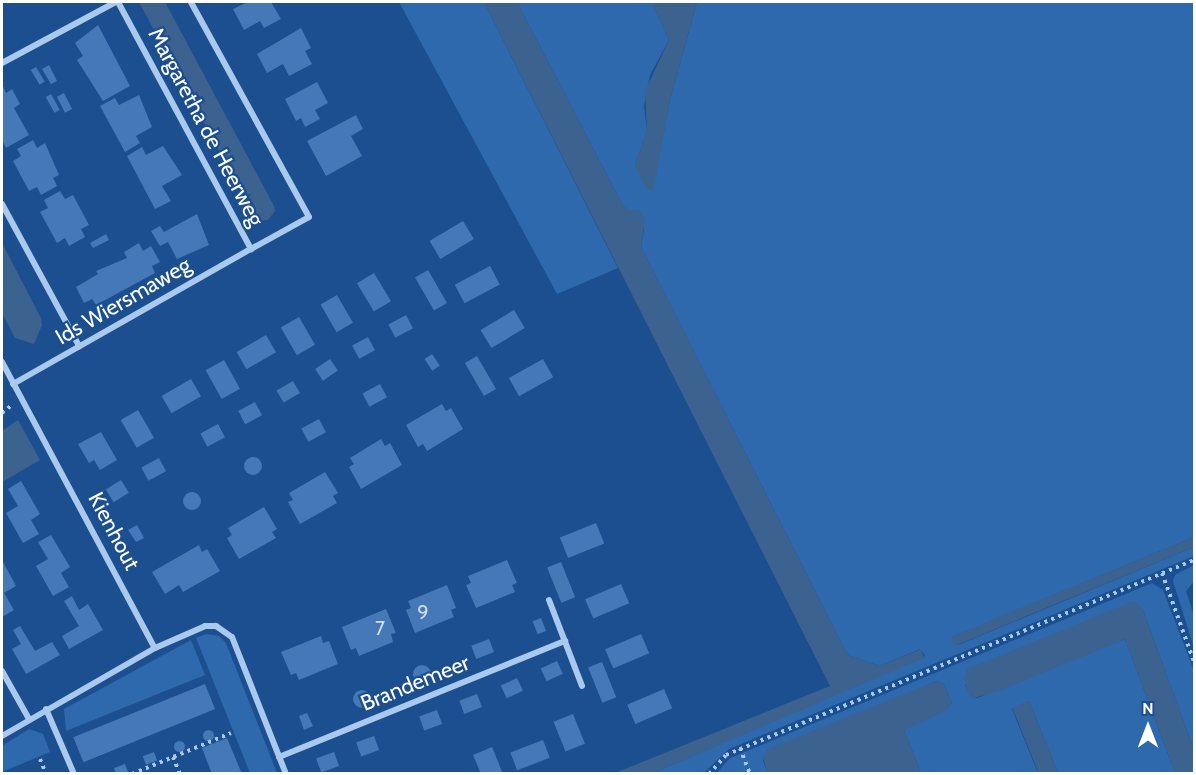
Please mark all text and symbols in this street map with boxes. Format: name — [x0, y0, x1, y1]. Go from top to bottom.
street label: Margaretha de Heerweg — [143, 23, 269, 231]
street label: Ids Wiersmaweg — [51, 252, 195, 350]
street label: Kienhout — [83, 488, 145, 574]
house number: 9 — [417, 600, 429, 624]
house number: 7 — [375, 616, 385, 640]
street label: Brandemeer — [357, 649, 473, 717]
north arrow — [1118, 697, 1178, 757]
text: N — [1142, 699, 1154, 718]

